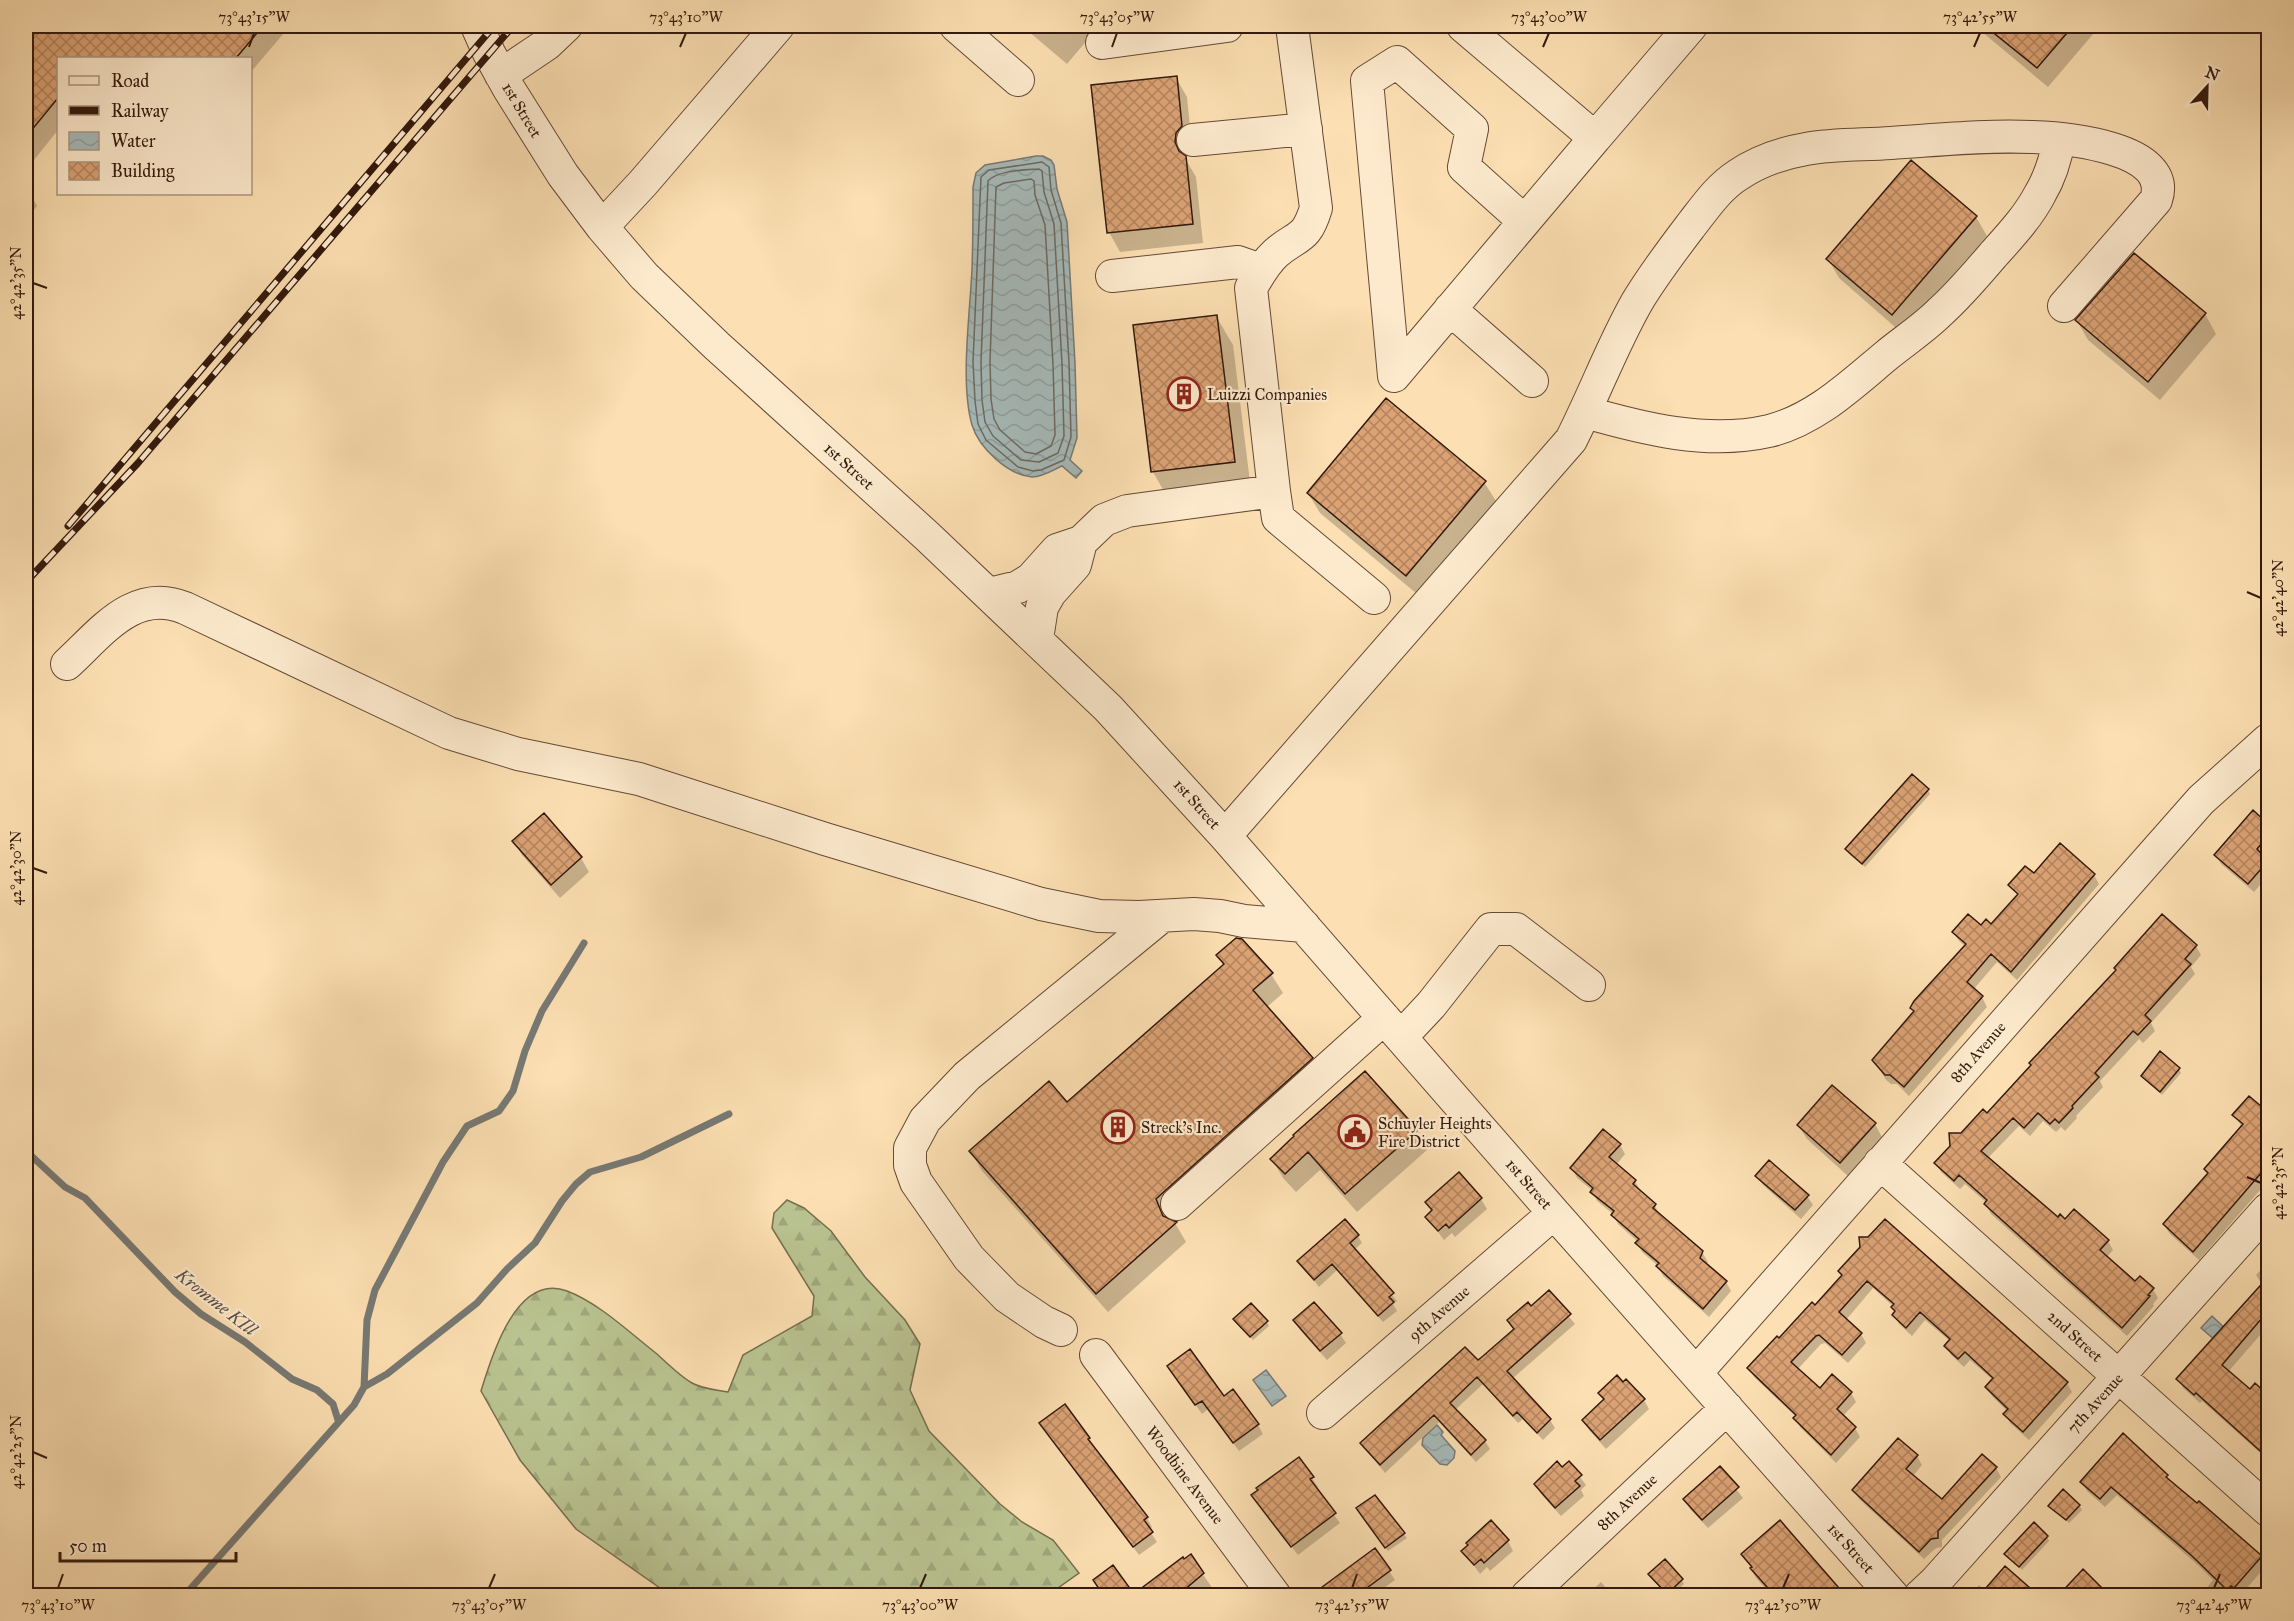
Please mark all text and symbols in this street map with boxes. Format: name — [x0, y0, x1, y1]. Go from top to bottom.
text: 73°43'15"W — [218, 8, 291, 26]
text: 73°43'10"W — [649, 8, 723, 26]
text: 73°43'05"W — [1080, 8, 1155, 26]
text: 73°43'00"W — [1511, 8, 1588, 26]
text: 73°42'55"W — [1943, 8, 2018, 26]
legend — [57, 57, 252, 195]
north arrow — [2177, 57, 2237, 117]
text: N — [2203, 62, 2223, 85]
text: Road — [111, 70, 149, 92]
street label: 1st Street — [498, 79, 546, 141]
text: Railway — [111, 100, 169, 122]
text: Water — [111, 130, 156, 152]
text: Building — [111, 160, 175, 183]
text: 42°42'35"N — [7, 246, 25, 320]
building icon: Luizzi Companies — [1166, 376, 1202, 412]
place label: Luizzi Companies — [1207, 385, 1327, 404]
street label: 1st Street — [820, 439, 878, 494]
text: 42°42'40"N — [2269, 559, 2287, 637]
street label: 1st Street — [1170, 775, 1225, 833]
text: 42°42'30"N — [7, 830, 25, 906]
street label: 8th Avenue — [1946, 1017, 2010, 1086]
building icon: Streck's Inc. — [1100, 1109, 1136, 1145]
public building icon: Schuyler Heights Fire District — [1337, 1114, 1373, 1150]
place label: Schuyler Heights Fire District — [1378, 1114, 1492, 1151]
place label: Streck's Inc. — [1141, 1118, 1221, 1137]
text: 42°42'35"N — [2269, 1146, 2287, 1220]
street label: 1st Street — [1502, 1155, 1556, 1214]
water label: Kromme KIll — [170, 1263, 263, 1342]
street label: 9th Avenue — [1405, 1281, 1474, 1345]
street label: 2nd Street — [2043, 1306, 2107, 1366]
street label: 7th Avenue — [2063, 1369, 2127, 1437]
text: 42°42'25"N — [7, 1414, 25, 1489]
street label: Woodbine Avenue — [1142, 1422, 1228, 1528]
street label: 8th Avenue — [1593, 1469, 1661, 1534]
street label: 1st Street — [1824, 1519, 1879, 1577]
scale bar — [60, 1525, 236, 1563]
text: 50 m — [69, 1535, 107, 1557]
text: 73°43'10"W — [21, 1596, 95, 1614]
text: 73°43'05"W — [452, 1596, 527, 1614]
text: 73°43'00"W — [882, 1596, 959, 1614]
text: 73°42'55"W — [1315, 1596, 1390, 1614]
text: 73°42'50"W — [1745, 1596, 1822, 1614]
text: 73°42'45"W — [2176, 1596, 2252, 1614]

